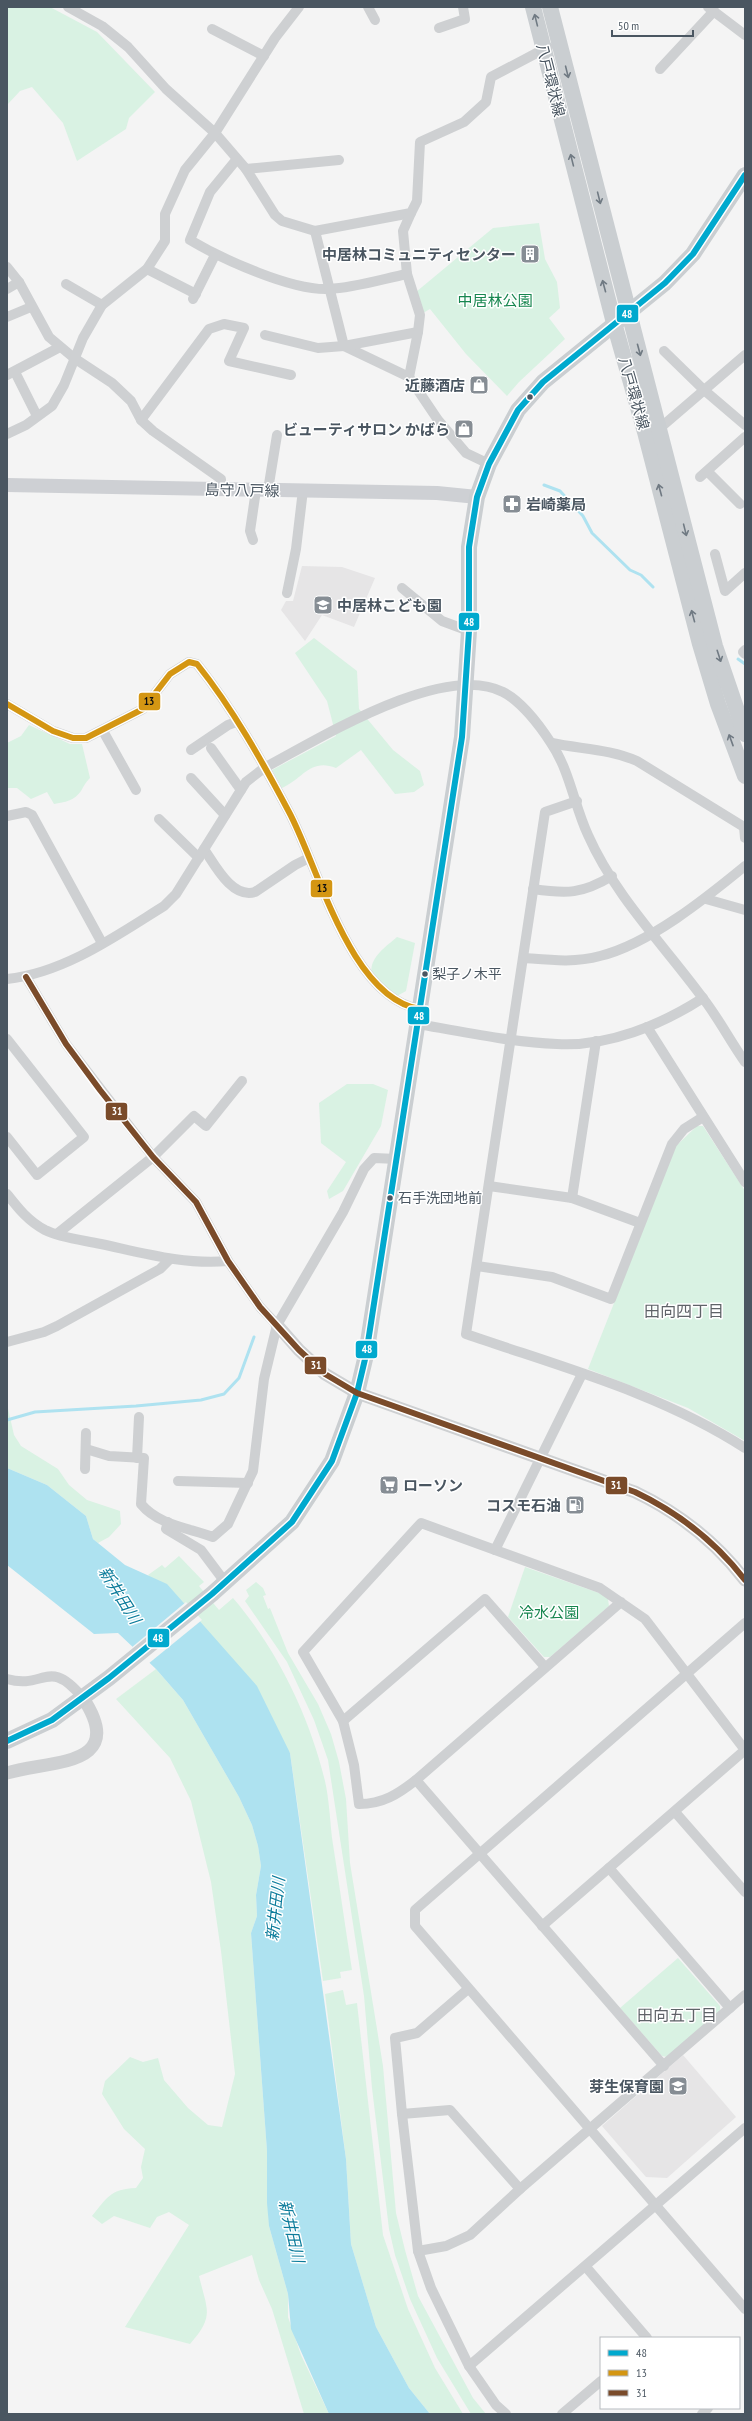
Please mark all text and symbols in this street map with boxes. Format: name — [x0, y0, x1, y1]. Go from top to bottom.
scale bar — [612, 12, 693, 38]
one-way arrow — [532, 14, 540, 27]
text: 50 m — [618, 18, 639, 33]
street label: 八戸環状線 — [533, 41, 569, 119]
one-way arrow — [564, 65, 571, 78]
one-way arrow — [567, 154, 575, 167]
one-way arrow — [596, 191, 603, 204]
building icon: 中居林コミュニティセンター — [519, 243, 541, 265]
place label: 中居林コミュニティセンター — [322, 245, 516, 264]
one-way arrow — [600, 279, 607, 292]
park label: 中居林公園 — [457, 291, 533, 310]
line badge: 48 — [616, 304, 639, 323]
text: 48 — [622, 307, 632, 321]
one-way arrow — [635, 344, 643, 357]
street label: 八戸環状線 — [615, 354, 653, 432]
shop icon: 近藤酒店 — [468, 374, 490, 396]
place label: 近藤酒店 — [405, 376, 465, 395]
unlabelled marker — [525, 392, 535, 402]
shop icon: ビューティサロン かばら — [453, 418, 475, 440]
place label: ビューティサロン かばら — [283, 420, 450, 439]
street label: 島守八戸線 — [204, 480, 280, 500]
one-way arrow — [656, 484, 663, 497]
pharmacy icon: 岩崎薬局 — [501, 493, 523, 515]
place label: 岩崎薬局 — [526, 495, 586, 514]
one-way arrow — [682, 524, 689, 537]
school or university icon: 中居林こども園 — [312, 594, 334, 616]
place label: 中居林こども園 — [337, 596, 442, 615]
one-way arrow — [689, 610, 696, 623]
line badge: 48 — [458, 612, 480, 631]
text: 48 — [464, 615, 474, 629]
one-way arrow — [716, 649, 723, 662]
line badge: 13 — [138, 692, 161, 711]
text: 13 — [144, 694, 154, 708]
one-way arrow — [727, 734, 735, 746]
line badge: 13 — [310, 879, 333, 898]
text: 13 — [317, 881, 327, 895]
place label: 梨子ノ木平 — [432, 965, 502, 983]
marker: 梨子ノ木平 — [420, 969, 430, 979]
line badge: 48 — [407, 1006, 430, 1025]
text: 48 — [414, 1009, 424, 1023]
line badge: 31 — [105, 1102, 128, 1121]
text: 31 — [112, 1104, 122, 1118]
place label: 石手洗団地前 — [398, 1189, 482, 1207]
marker: 石手洗団地前 — [385, 1193, 395, 1203]
district label: 田向四丁目 — [644, 1301, 724, 1321]
line badge: 48 — [355, 1340, 378, 1359]
text: 48 — [362, 1342, 372, 1356]
line badge: 31 — [304, 1356, 327, 1375]
text: 31 — [311, 1358, 321, 1372]
supermarket icon: ローソン — [378, 1474, 400, 1496]
place label: ローソン — [403, 1476, 463, 1495]
line badge: 31 — [605, 1476, 628, 1495]
text: 31 — [611, 1478, 621, 1492]
fuel station icon: コスモ石油 — [564, 1494, 586, 1516]
place label: コスモ石油 — [486, 1496, 561, 1515]
water label: 新井田川 — [95, 1563, 146, 1629]
park label: 冷水公園 — [519, 1603, 579, 1622]
line badge: 48 — [147, 1628, 170, 1648]
text: 48 — [153, 1631, 163, 1645]
water label: 新井田川 — [262, 1874, 288, 1942]
district label: 田向五丁目 — [637, 2005, 717, 2025]
school or university icon: 芽生保育園 — [667, 2075, 689, 2097]
place label: 芽生保育園 — [589, 2077, 664, 2096]
water label: 新井田川 — [275, 2198, 309, 2266]
legend — [600, 2337, 740, 2409]
text: 48 — [636, 2345, 647, 2360]
text: 13 — [636, 2365, 647, 2380]
text: 31 — [636, 2385, 647, 2400]

